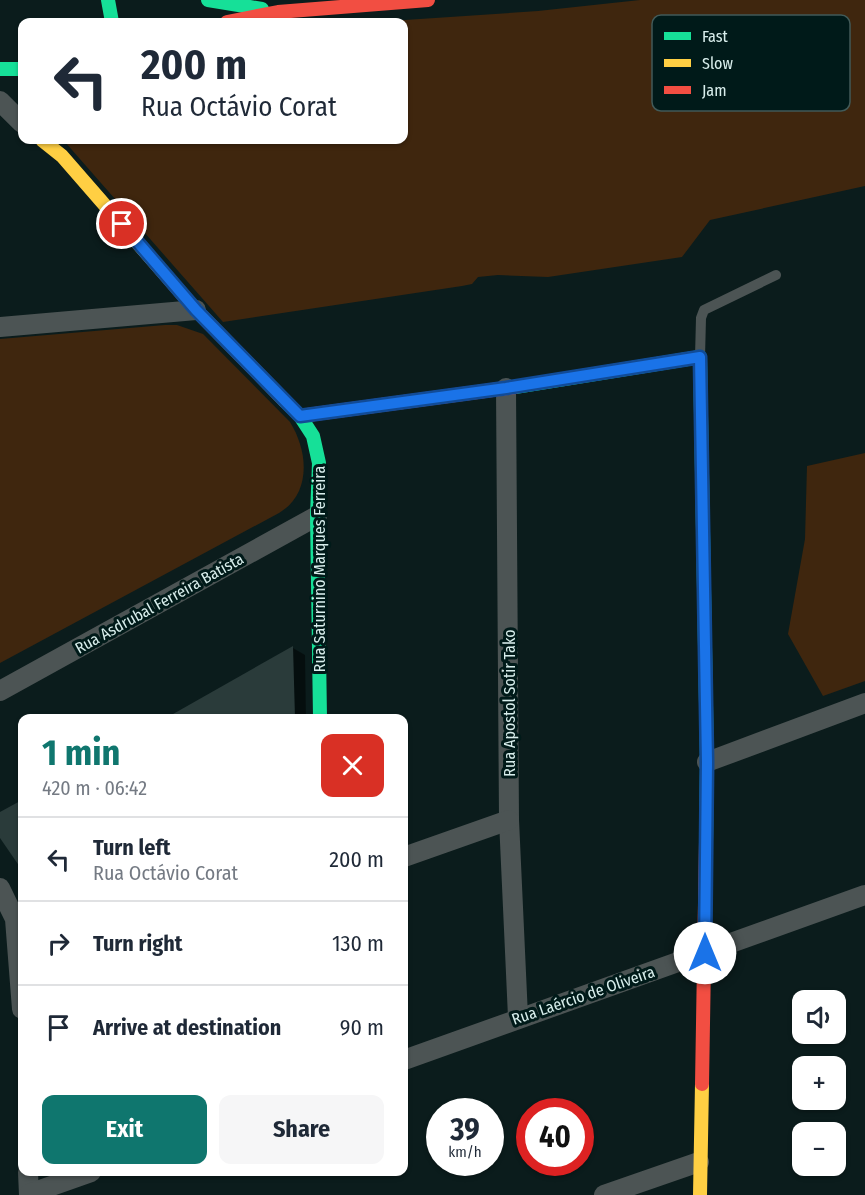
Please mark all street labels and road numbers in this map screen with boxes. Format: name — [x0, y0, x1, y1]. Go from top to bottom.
street label: Rua Saturnino Marques Ferreira — [310, 466, 329, 672]
street label: Rua Asdrubal Ferreira Batista — [72, 549, 247, 658]
street label: Rua Apostol Sotir Tako — [500, 629, 519, 777]
street label: Rua Laércio de Oliveira — [509, 962, 657, 1029]

